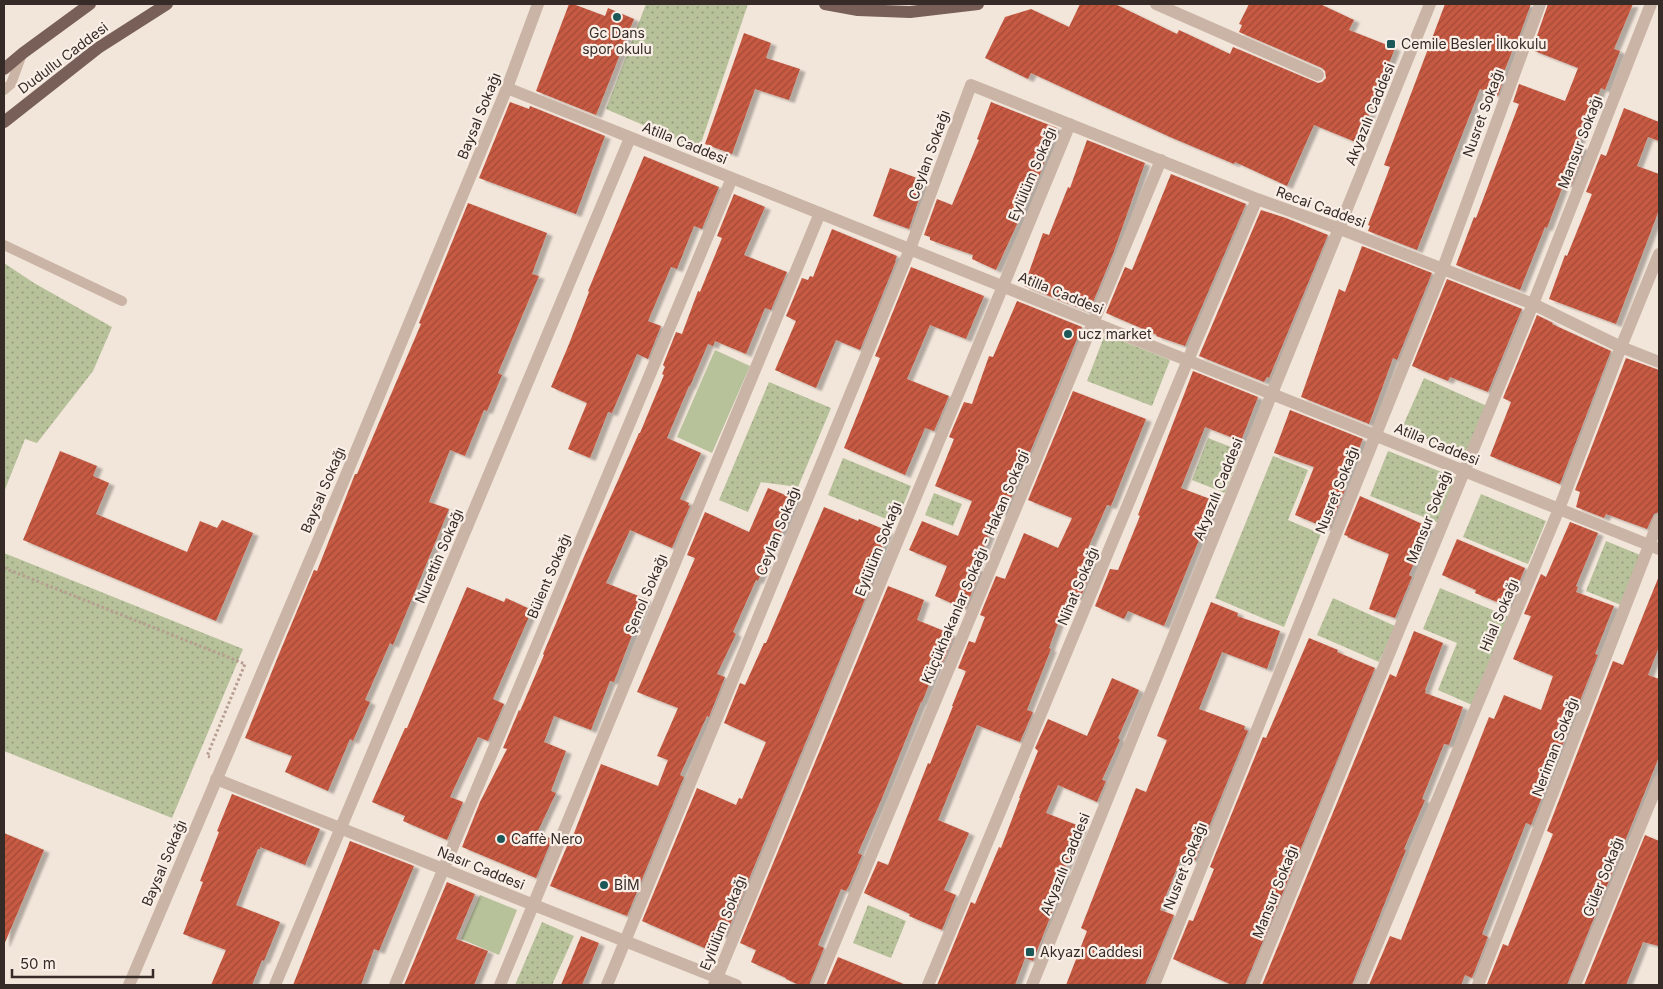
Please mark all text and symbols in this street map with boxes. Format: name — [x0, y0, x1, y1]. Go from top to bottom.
marker: Gc Dans spor okulu — [611, 11, 623, 23]
street label: Dudullu Caddesi — [14, 18, 111, 97]
place label: Gc Dans spor okulu — [582, 24, 652, 57]
place label: Cemile Besler İlkokulu — [1401, 35, 1547, 52]
marker: Cemile Besler İlkokulu — [1385, 38, 1397, 50]
street label: Akyazılı Caddesi — [1341, 60, 1398, 168]
street label: Nusret Sokağı — [1459, 66, 1506, 159]
street label: Baysal Sokağı — [453, 70, 504, 162]
street label: Mansur Sokağı — [1554, 93, 1605, 191]
street label: Ceylan Sokağı — [904, 108, 953, 202]
street label: Atilla Caddesi — [640, 118, 730, 167]
street label: Eylülüm Sokağı — [1004, 124, 1059, 224]
street label: Recai Caddesi — [1274, 182, 1368, 231]
street label: Atilla Caddesi — [1016, 268, 1106, 317]
place label: ucz market — [1078, 325, 1152, 342]
marker: ucz market — [1062, 328, 1074, 340]
street label: Atilla Caddesi — [1392, 419, 1482, 468]
street label: Akyazılı Caddesi — [1189, 435, 1246, 543]
street label: Baysal Sokağı — [297, 444, 348, 536]
street label: Nusret Sokağı — [1311, 444, 1362, 536]
street label: Küçükhakanlar Sokağı - Hakan Sokagi — [918, 448, 1032, 686]
street label: Mansur Sokağı — [1402, 468, 1455, 566]
street label: Ceylan Sokağı — [752, 484, 803, 578]
street label: Eylülüm Sokağı — [851, 499, 904, 599]
street label: Nurettin Sokağı — [411, 506, 466, 606]
street label: Bülent Sokağı — [523, 531, 574, 621]
street label: Nihat Sokağı — [1053, 544, 1102, 628]
street label: Şenol Sokağı — [621, 551, 670, 637]
street label: Hilal Sokağı — [1476, 576, 1521, 654]
street label: Neriman Sokağı — [1528, 695, 1581, 799]
street label: Akyazılı Caddesi — [1036, 810, 1093, 918]
street label: Baysal Sokağı — [138, 817, 189, 909]
street label: Nusret Sokağı — [1159, 820, 1210, 912]
place label: Caffè Nero — [511, 830, 583, 847]
marker: Caffè Nero — [495, 833, 507, 845]
street label: Güler Sokağı — [1579, 835, 1626, 919]
street label: Nasır Caddesi — [435, 842, 527, 893]
street label: Mansur Sokağı — [1248, 843, 1301, 941]
street label: Eylülüm Sokağı — [696, 873, 749, 973]
place label: BİM — [614, 876, 640, 893]
marker: BİM — [598, 879, 610, 891]
place label: Akyazı Caddesi — [1040, 943, 1142, 960]
scale bar — [12, 946, 154, 978]
marker: Akyazı Caddesi — [1024, 946, 1036, 958]
text: 50 m — [20, 954, 56, 973]

